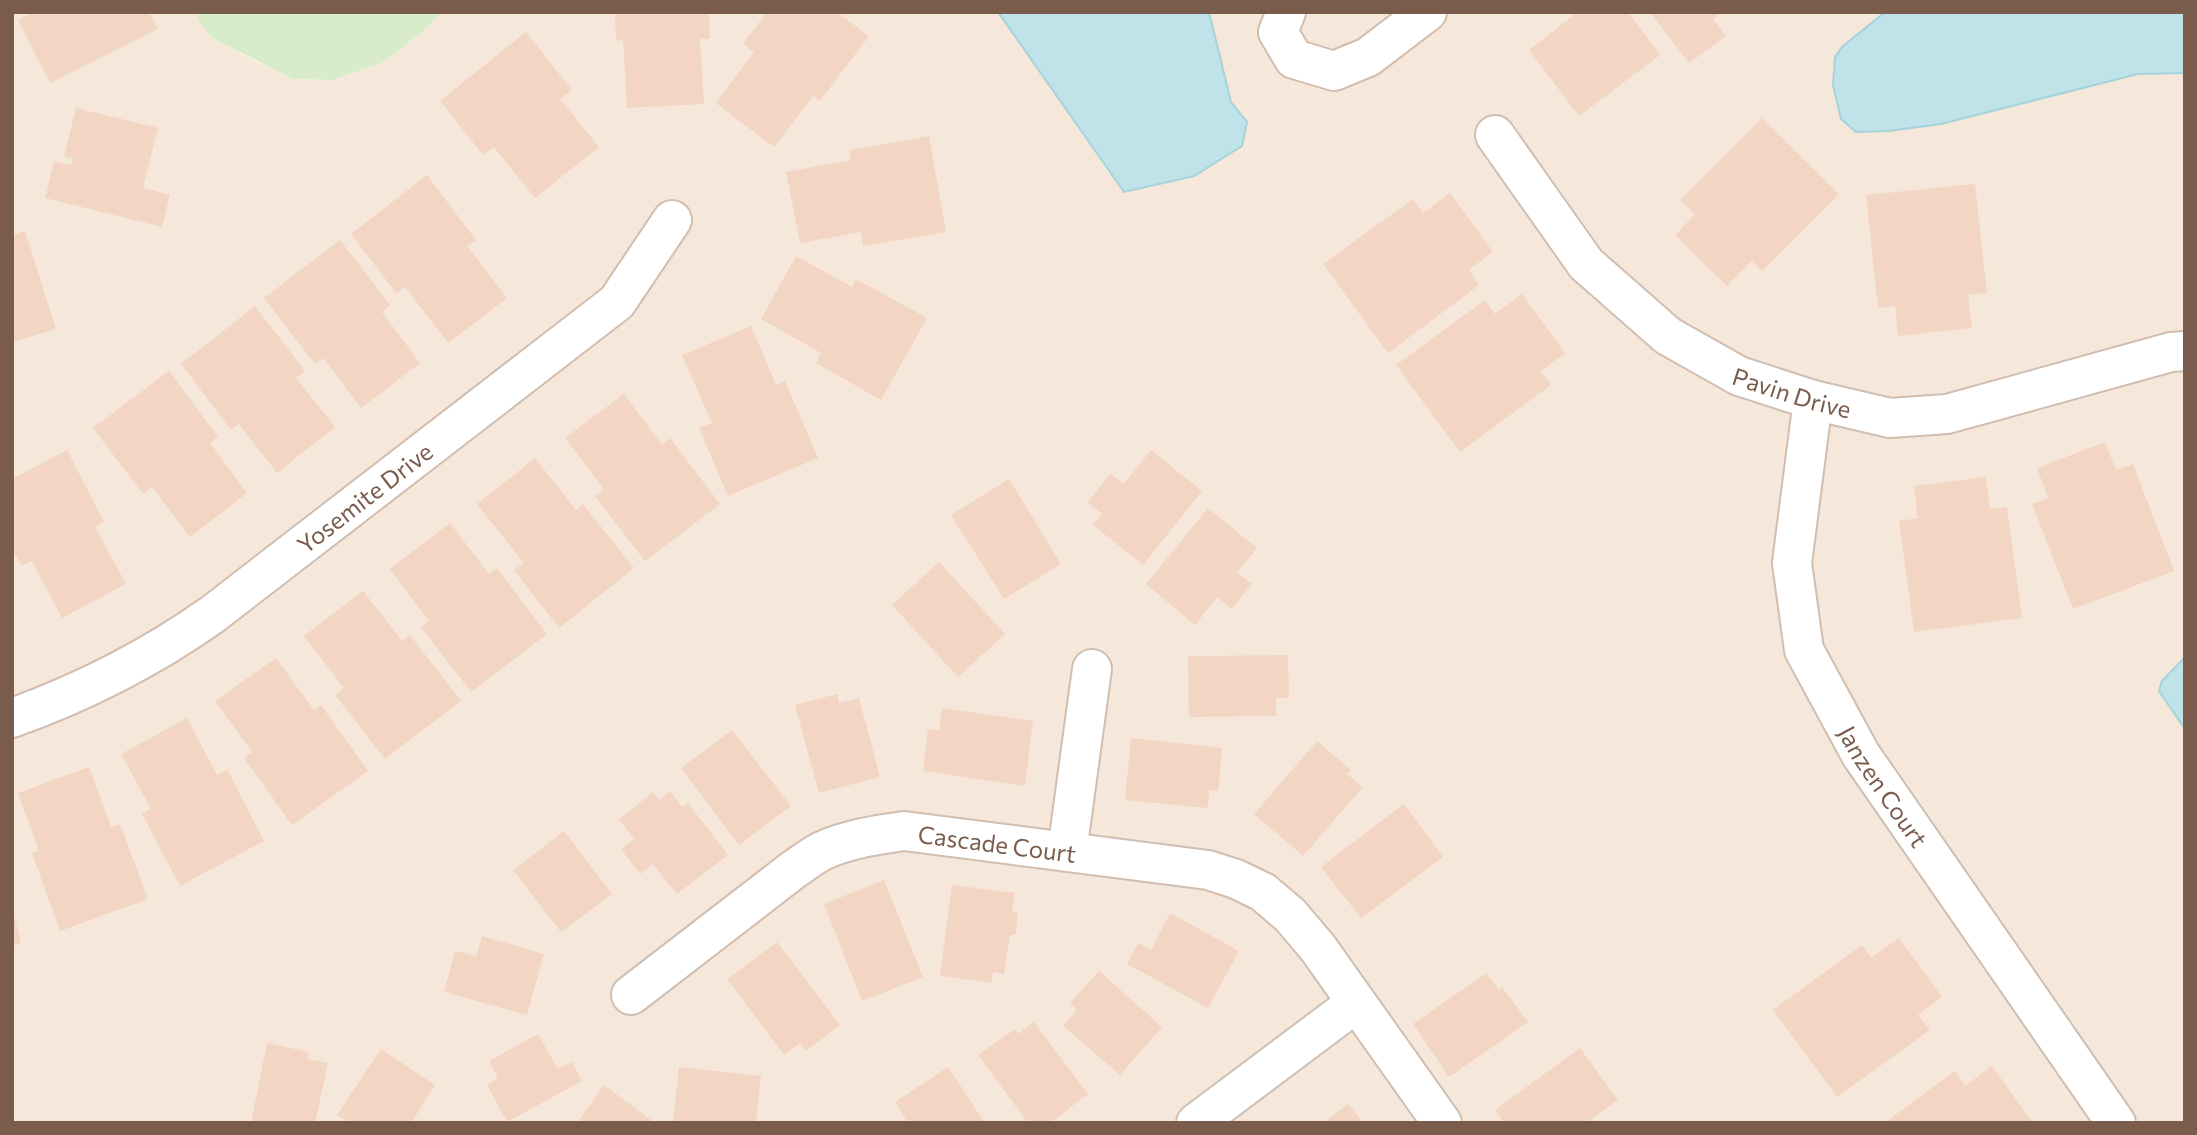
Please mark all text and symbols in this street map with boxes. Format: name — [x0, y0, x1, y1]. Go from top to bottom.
street label: Pavin Drive — [1729, 360, 1854, 423]
street label: Yosemite Drive — [291, 436, 438, 559]
street label: Janzen Court — [1833, 720, 1935, 852]
street label: Cascade Court — [916, 818, 1078, 867]

